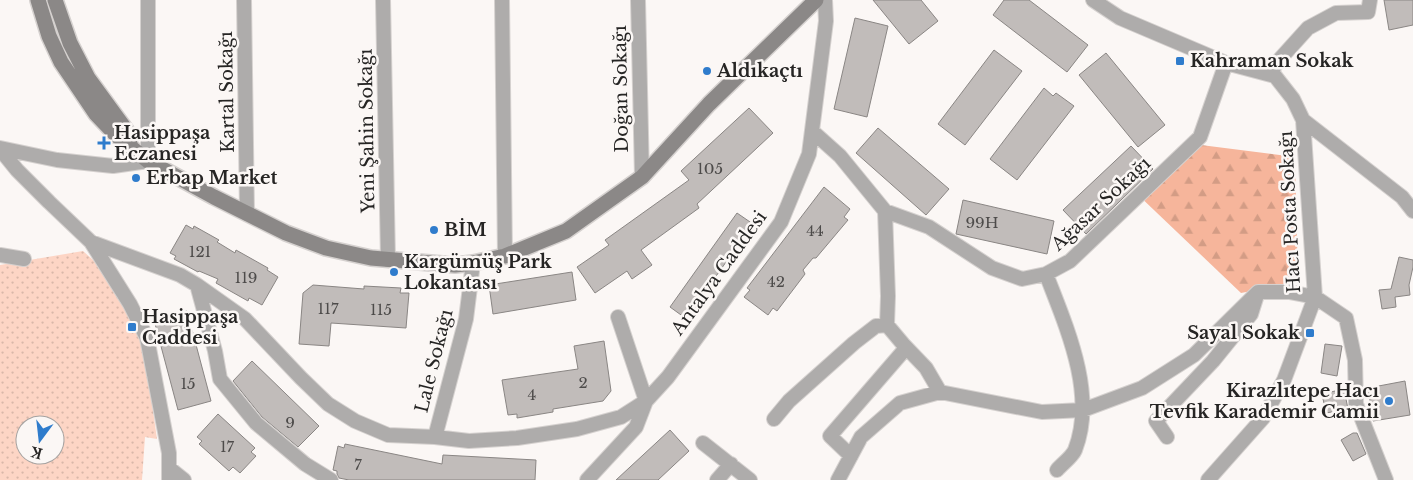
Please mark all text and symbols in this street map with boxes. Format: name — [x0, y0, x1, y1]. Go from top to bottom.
street label: Doğan Sokağı — [609, 25, 633, 153]
street label: Kartal Sokağı — [215, 31, 239, 153]
street label: Yeni Şahin Sokağı — [355, 49, 379, 214]
place label: Kahraman Sokak — [1190, 50, 1354, 72]
marker: Kahraman Sokak — [1174, 55, 1186, 67]
place label: Aldıkaçtı — [716, 60, 803, 82]
marker: Aldıkaçtı — [701, 65, 713, 77]
place label: Hasippaşa Eczanesi — [114, 122, 211, 165]
street label: Hacı Posta Sokağı — [1275, 130, 1305, 294]
marker: Hasippaşa Eczanesi — [98, 137, 110, 149]
street label: Ağasar Sokağı — [1046, 152, 1155, 256]
house number: 105 — [697, 159, 723, 178]
place label: Erbap Market — [146, 167, 277, 189]
marker: Erbap Market — [130, 172, 142, 184]
street label: Antalya Caddesi — [666, 206, 772, 340]
house number: 99H — [965, 213, 999, 232]
place label: BİM — [444, 218, 487, 241]
house number: 44 — [806, 221, 824, 240]
marker: BİM — [428, 224, 440, 236]
house number: 121 — [189, 242, 211, 261]
place label: Kargümüş Park Lokantası — [404, 251, 553, 294]
marker: Kargümüş Park Lokantası — [388, 266, 400, 278]
house number: 119 — [234, 268, 258, 287]
house number: 42 — [767, 272, 785, 291]
house number: 117 — [318, 299, 339, 318]
house number: 115 — [370, 300, 392, 319]
place label: Hasippaşa Caddesi — [142, 306, 239, 349]
street label: Lale Sokağı — [411, 307, 457, 415]
marker: Hasippaşa Caddesi — [126, 321, 138, 333]
place label: Sayal Sokak — [1187, 322, 1301, 344]
marker: Sayal Sokak — [1304, 327, 1316, 339]
house number: 2 — [578, 373, 588, 392]
house number: 15 — [180, 374, 196, 393]
place label: Kirazlıtepe Hacı Tevfik Karademir Camii — [1150, 380, 1379, 423]
house number: 4 — [528, 385, 536, 404]
marker: Kirazlıtepe Hacı Tevfik Karademir Camii — [1383, 395, 1395, 407]
house number: 9 — [285, 413, 295, 432]
north arrow — [15, 415, 65, 465]
house number: 17 — [220, 437, 235, 456]
text: K — [28, 442, 45, 463]
house number: 7 — [354, 455, 362, 474]

